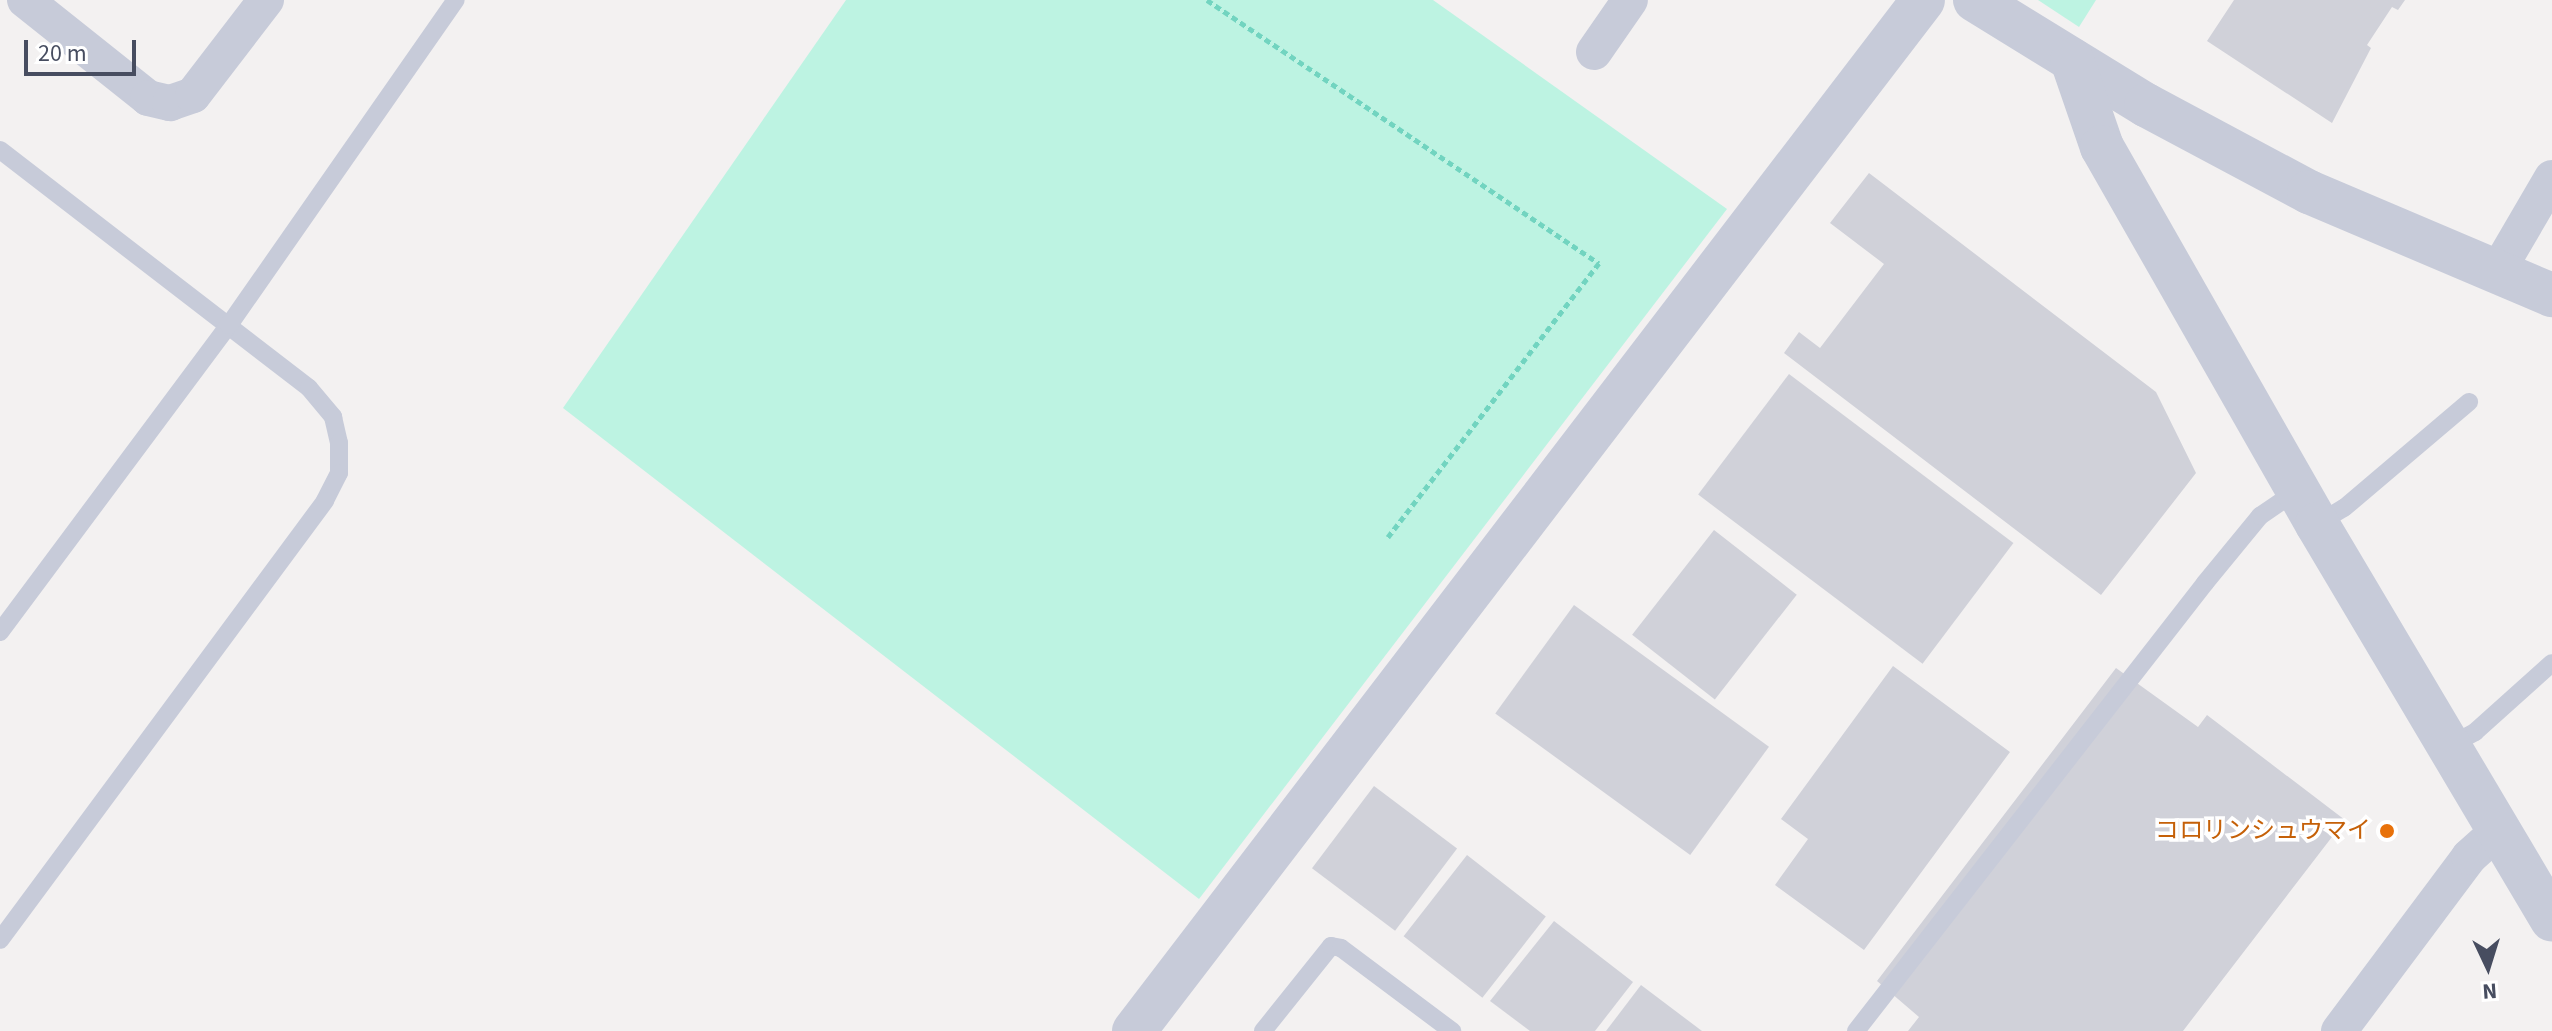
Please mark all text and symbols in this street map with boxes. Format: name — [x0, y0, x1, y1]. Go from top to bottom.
scale bar — [28, 24, 140, 74]
text: 20 m — [38, 36, 87, 71]
place label: コロリンシュウマイ — [2155, 817, 2371, 845]
marker: コロリンシュウマイ — [2378, 822, 2396, 840]
north arrow — [2448, 927, 2528, 1007]
text: N — [2481, 974, 2498, 1007]

